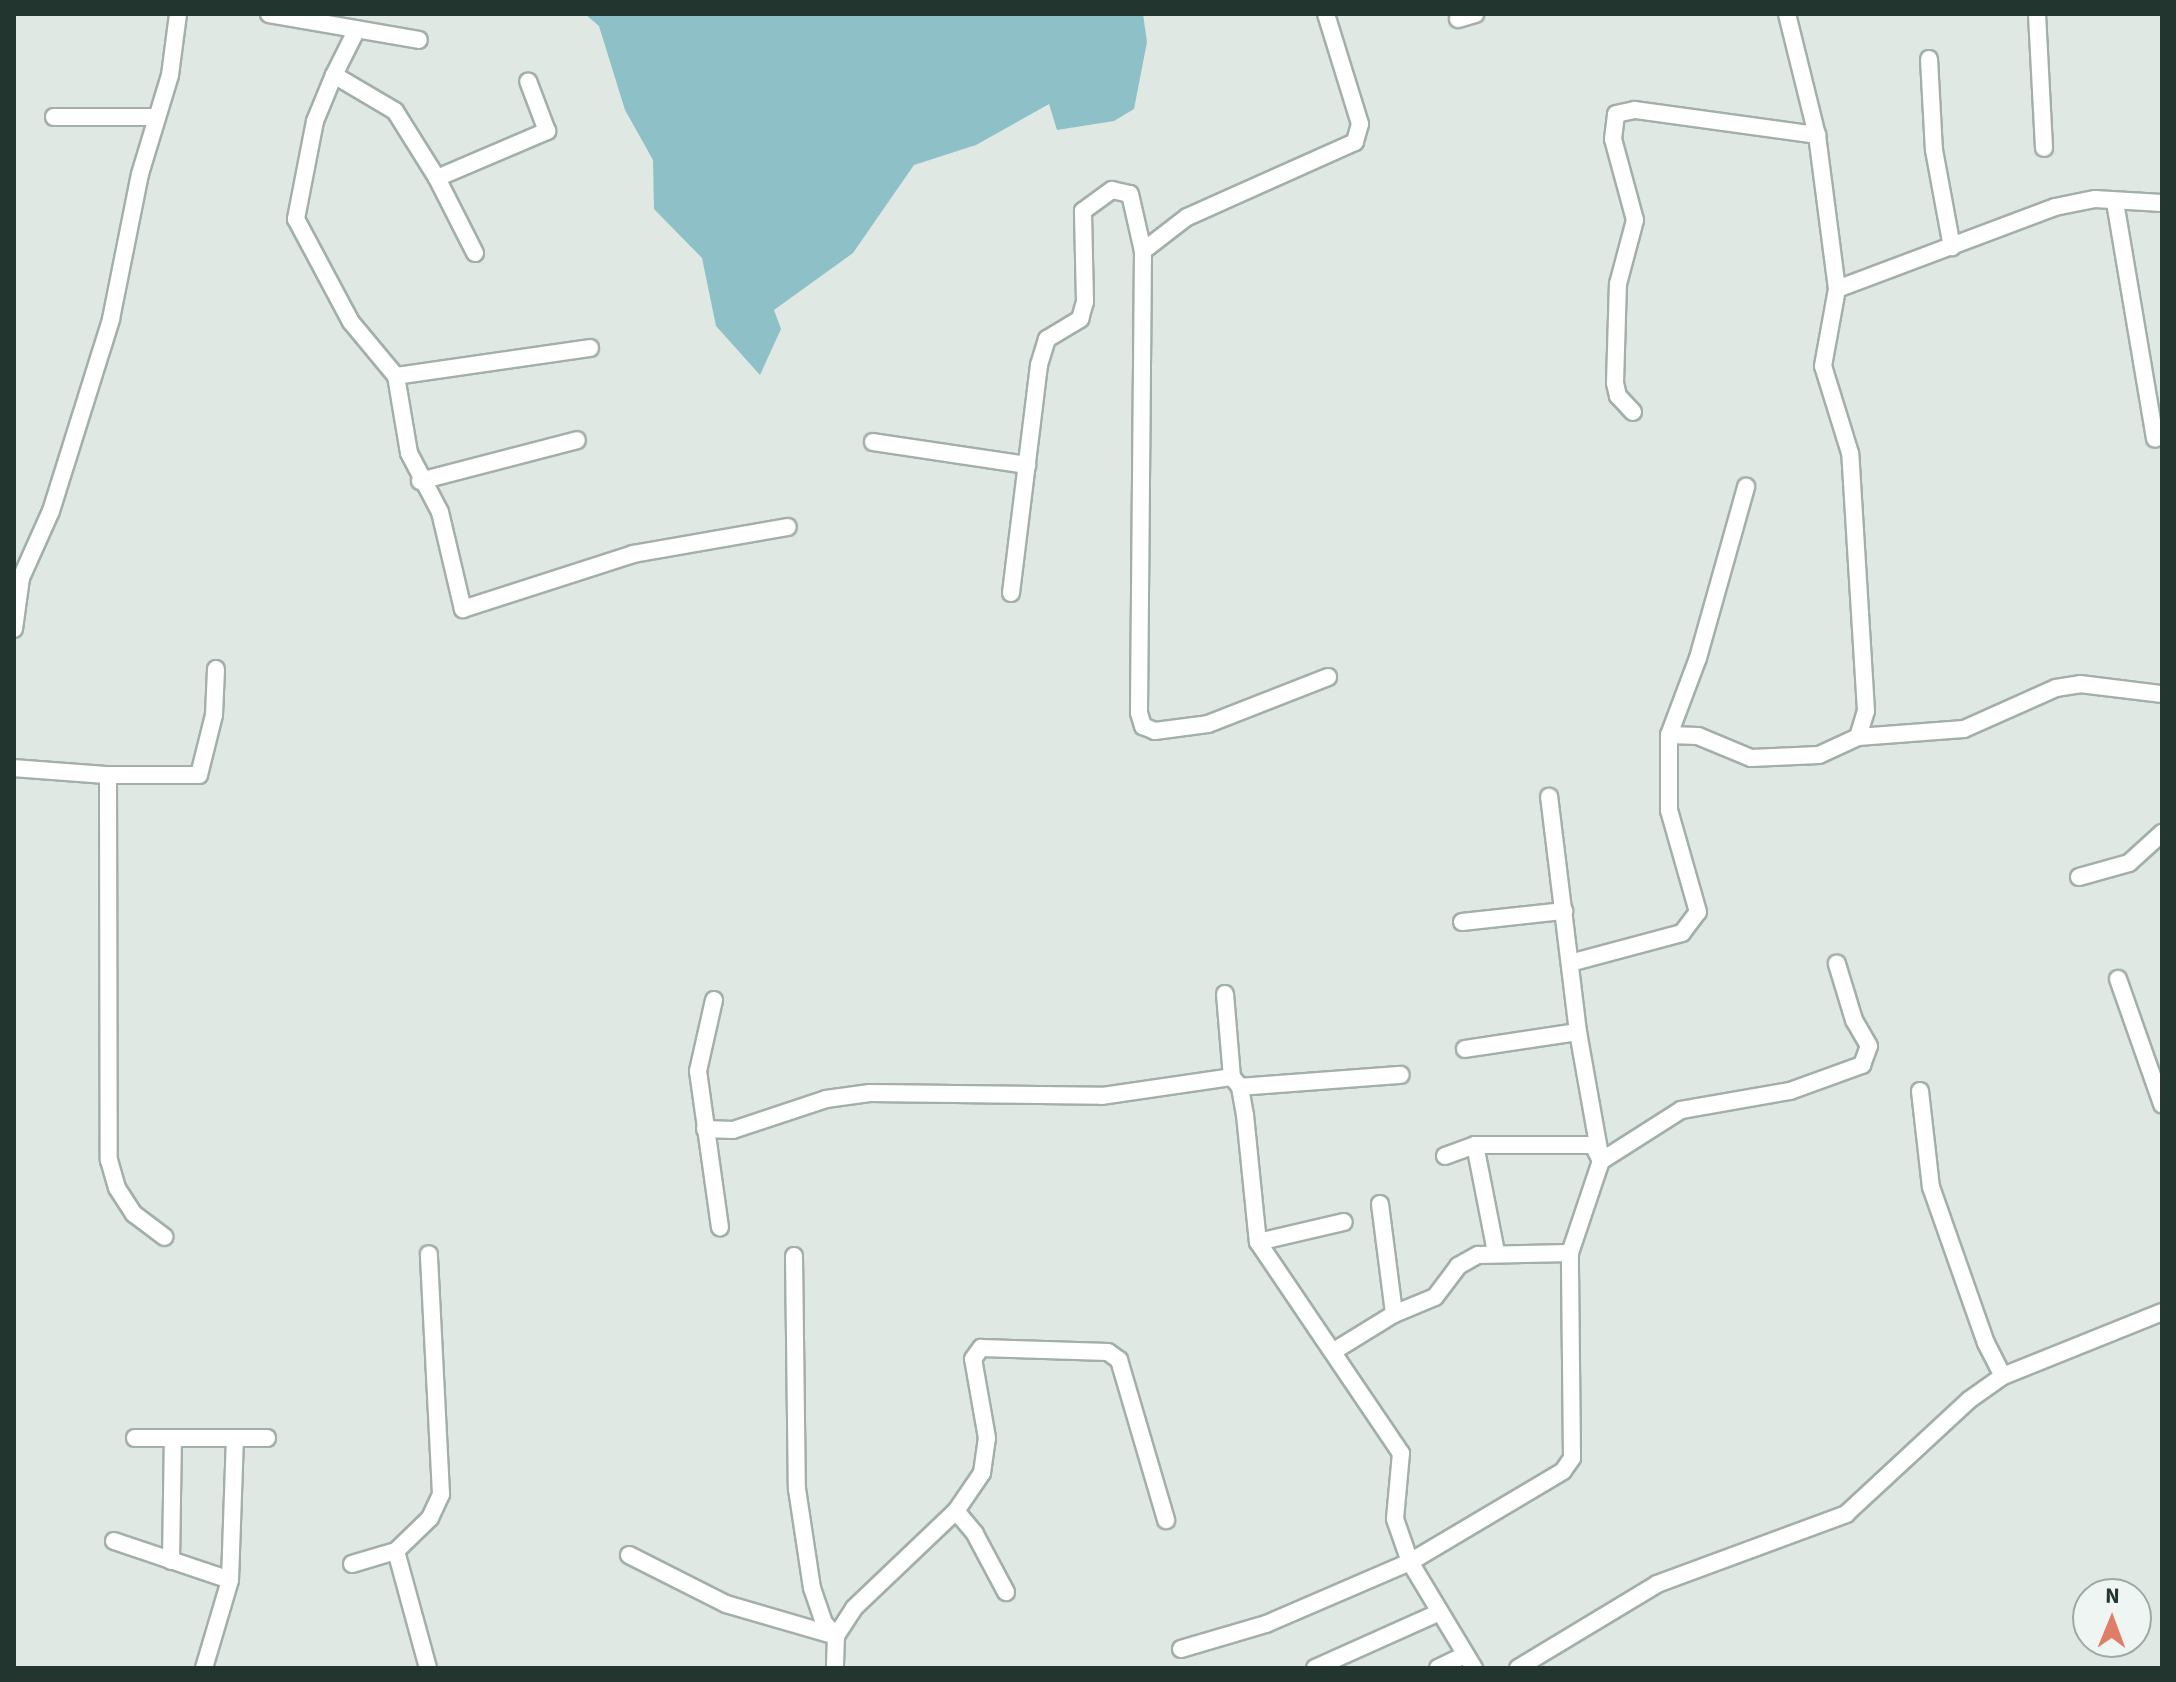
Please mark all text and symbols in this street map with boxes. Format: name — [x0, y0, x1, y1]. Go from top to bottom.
north arrow — [2072, 1578, 2152, 1658]
text: N — [2105, 1580, 2120, 1612]

